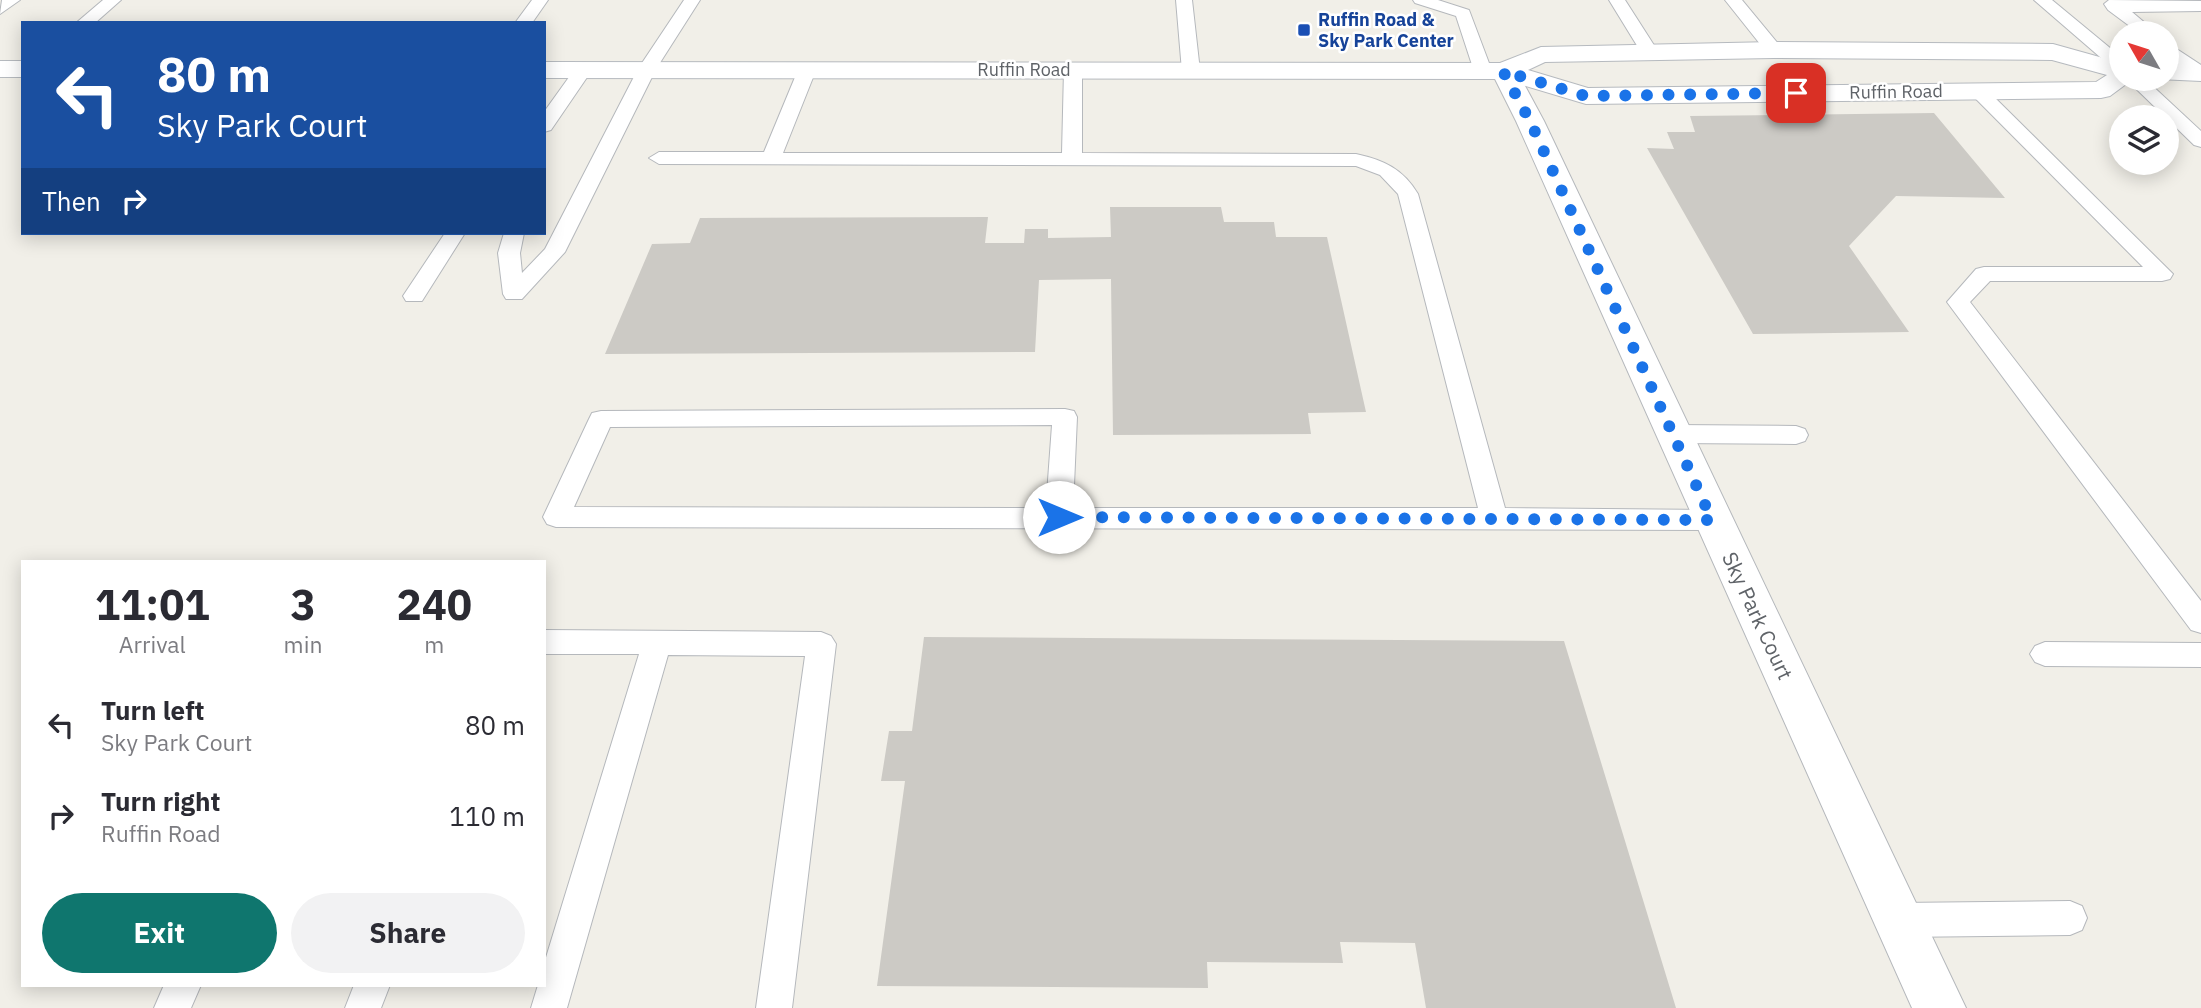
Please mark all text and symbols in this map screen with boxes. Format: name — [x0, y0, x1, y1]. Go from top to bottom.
place label: Ruffin Road & Sky Park Center — [1318, 8, 1454, 52]
north arrow — [2109, 21, 2179, 91]
map controls — [2109, 21, 2179, 175]
marker: Ruffin Road & Sky Park Center — [1296, 22, 1312, 38]
text: 80 m — [157, 42, 271, 105]
icon: left — [42, 49, 133, 140]
street label: Ruffin Road — [977, 58, 1071, 81]
pin — [1766, 63, 1826, 123]
icon: arrive — [1777, 74, 1815, 112]
street label: Ruffin Road — [1849, 79, 1943, 104]
text: Sky Park Court — [157, 104, 367, 146]
button: layers — [2109, 105, 2179, 175]
icon: right — [115, 182, 153, 220]
text: Then — [42, 184, 101, 218]
position arrow — [1022, 480, 1096, 554]
street label: Sky Park Court — [1716, 547, 1800, 684]
text: 11:01 — [95, 577, 210, 632]
text: 3 — [290, 577, 316, 632]
text: 240 — [396, 577, 472, 632]
text: Arrival — [119, 629, 186, 659]
text: min — [284, 629, 322, 659]
text: m — [424, 629, 444, 659]
text: Turn left — [101, 693, 204, 727]
icon: left — [42, 706, 80, 744]
text: 80 m — [465, 708, 525, 742]
text: Sky Park Court — [101, 727, 252, 757]
text: Turn right — [101, 784, 220, 818]
icon: right — [42, 797, 80, 835]
text: 110 m — [449, 799, 525, 833]
text: Ruffin Road — [101, 818, 221, 848]
button: Exit — [42, 893, 277, 973]
button: Share — [291, 893, 525, 973]

